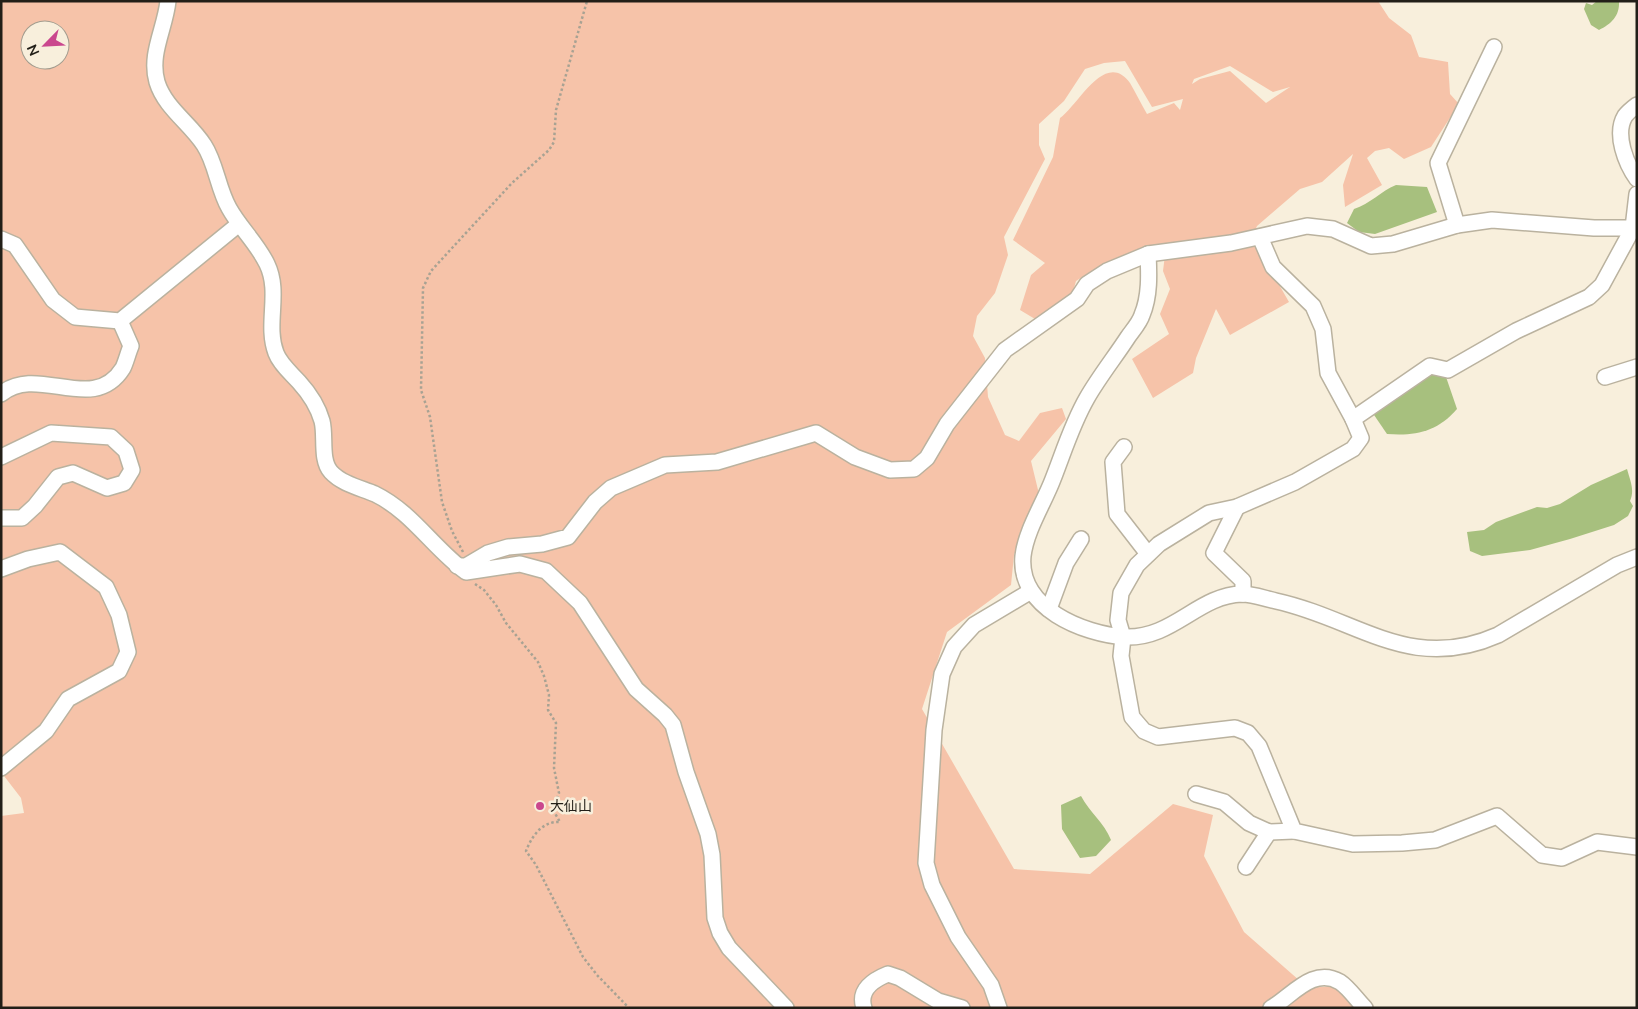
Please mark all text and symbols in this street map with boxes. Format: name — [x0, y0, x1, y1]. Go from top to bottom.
north arrow — [20, 20, 70, 70]
text: N — [23, 42, 43, 59]
place label: 大仙山 — [550, 797, 592, 815]
marker: 大仙山 — [534, 800, 546, 812]

